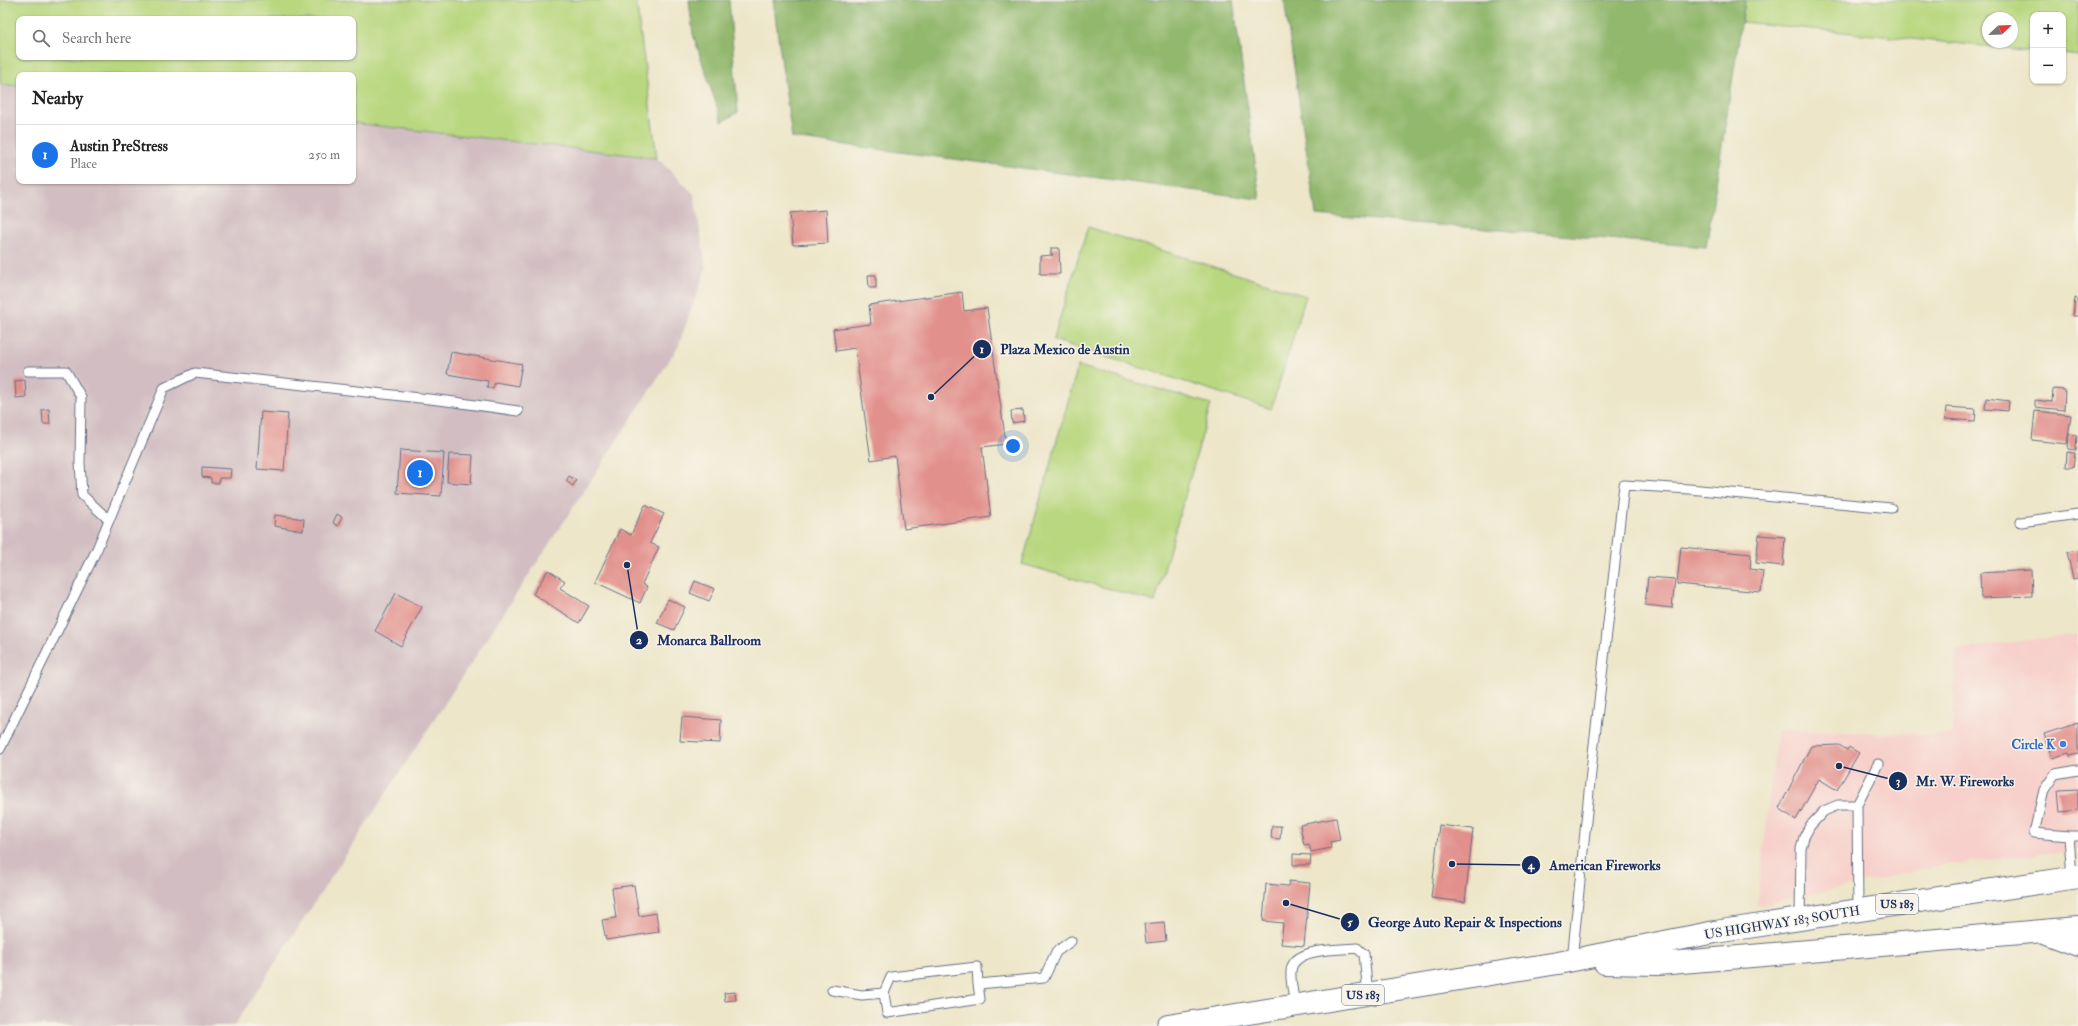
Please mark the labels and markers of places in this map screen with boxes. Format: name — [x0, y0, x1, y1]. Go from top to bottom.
callout: Plaza Mexico de Austin — [972, 336, 1138, 362]
pin: 1 — [407, 458, 433, 488]
callout: Monarca Ballroom — [629, 627, 769, 653]
place label: Circle K — [2012, 737, 2056, 753]
marker: Circle K — [2058, 739, 2068, 749]
callout: Mr. W. Fireworks — [1888, 768, 2022, 794]
callout: American Fireworks — [1521, 852, 1668, 878]
callout: George Auto Repair & Inspections — [1340, 909, 1570, 935]

